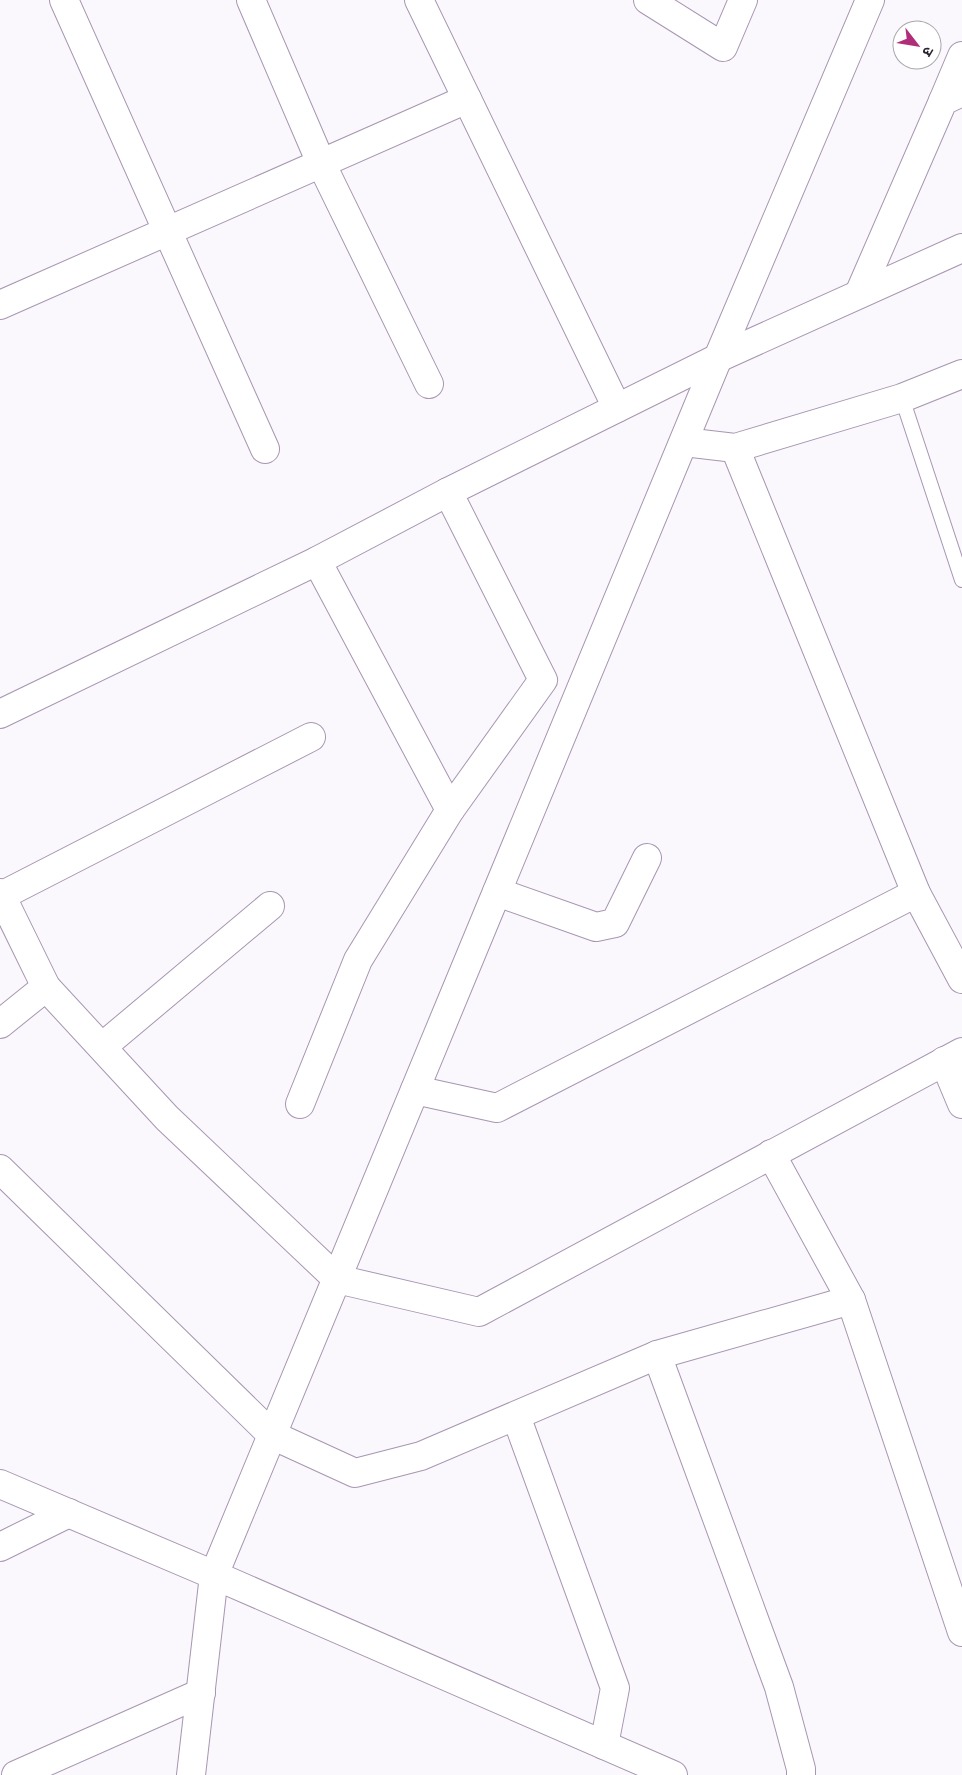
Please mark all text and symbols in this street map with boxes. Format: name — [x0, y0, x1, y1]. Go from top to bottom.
north arrow — [892, 20, 942, 70]
text: उ — [919, 44, 937, 60]

